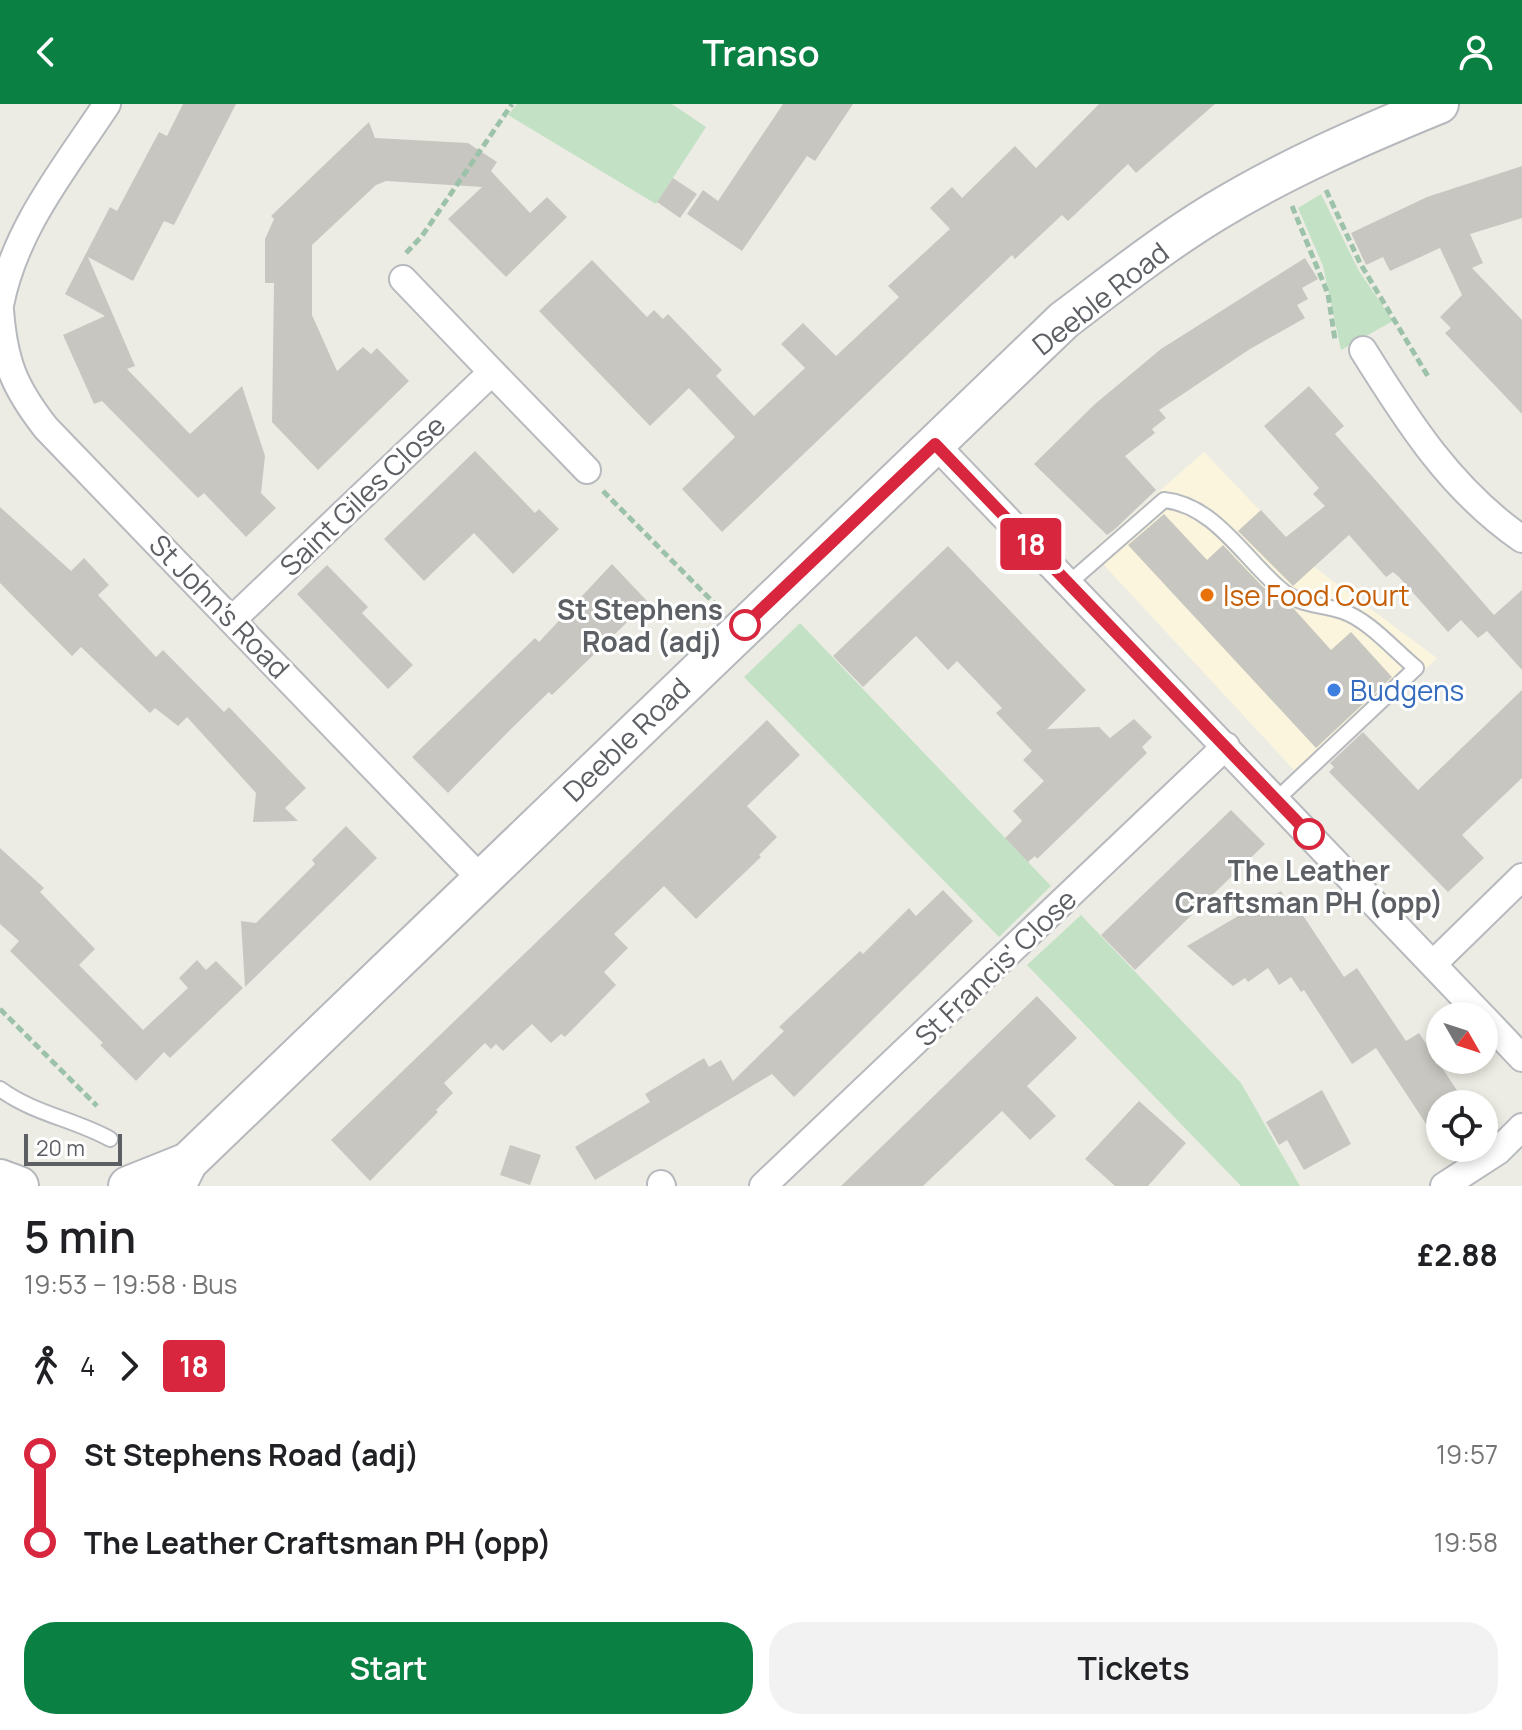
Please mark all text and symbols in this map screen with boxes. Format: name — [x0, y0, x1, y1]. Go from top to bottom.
text: Transo — [702, 28, 820, 77]
icon: back — [24, 30, 68, 74]
icon: person — [1454, 30, 1498, 74]
street label: Deeble Road — [1024, 233, 1176, 363]
street label: Saint Giles Close — [271, 406, 453, 584]
line badge: 18 — [995, 518, 1067, 570]
text: 18 — [1016, 525, 1046, 563]
street label: St John's Road — [142, 526, 298, 686]
place label: Ise Food Court — [1223, 576, 1410, 614]
marker: Ise Food Court — [1198, 586, 1216, 604]
place label: St Stephens Road (adj) — [557, 590, 723, 660]
marker: St Stephens Road (adj) — [730, 610, 760, 640]
street label: Deeble Road — [554, 669, 698, 809]
place label: Budgens — [1350, 671, 1464, 709]
marker: Budgens — [1325, 681, 1343, 699]
marker: The Leather Craftsman PH (opp) — [1294, 819, 1324, 849]
place label: The Leather Craftsman PH (opp) — [1175, 851, 1443, 921]
street label: St Francis' Close — [906, 880, 1084, 1054]
north arrow — [1426, 1002, 1498, 1074]
map controls — [1426, 1002, 1498, 1162]
button: locate — [1426, 1090, 1498, 1162]
scale bar — [24, 1130, 122, 1166]
text: 20 m — [36, 1133, 85, 1163]
text: 5 min — [24, 1206, 136, 1266]
text: £2.88 — [1417, 1234, 1498, 1275]
text: 19:53 – 19:58 · Bus — [24, 1266, 237, 1302]
icon: walk — [24, 1344, 68, 1388]
icon: forward — [107, 1344, 151, 1388]
text: 18 — [179, 1347, 209, 1385]
text: 4 — [80, 1348, 95, 1384]
text: St Stephens Road (adj) — [84, 1434, 419, 1475]
text: 19:57 — [1436, 1436, 1498, 1472]
text: The Leather Craftsman PH (opp) — [84, 1522, 552, 1563]
text: 19:58 — [1434, 1524, 1498, 1560]
button: Start — [24, 1622, 753, 1714]
button: Tickets — [769, 1622, 1498, 1714]

